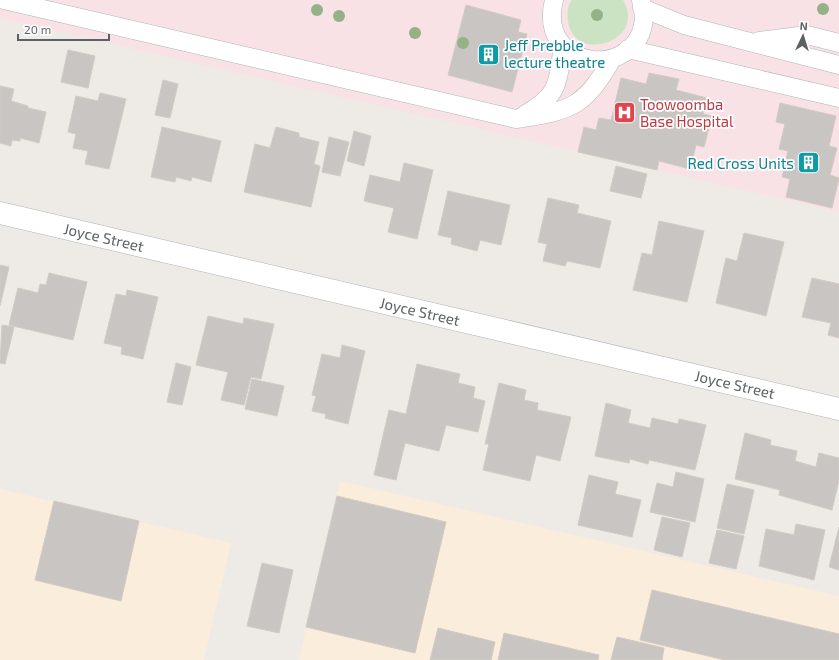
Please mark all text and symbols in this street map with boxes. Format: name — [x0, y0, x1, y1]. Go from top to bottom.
scale bar — [18, 16, 109, 42]
north arrow — [783, 16, 823, 56]
text: N — [799, 19, 808, 32]
text: 20 m — [24, 22, 51, 36]
place label: Jeff Prebble lecture theatre — [504, 36, 605, 71]
building icon: Jeff Prebble lecture theatre — [475, 41, 501, 67]
place label: Toowoomba Base Hospital — [640, 95, 734, 130]
hospital icon: Toowoomba Base Hospital — [611, 100, 637, 126]
building icon: Red Cross Units — [796, 150, 822, 176]
place label: Red Cross Units — [688, 154, 794, 172]
street label: Joyce Street — [62, 219, 146, 255]
street label: Joyce Street — [378, 293, 462, 329]
street label: Joyce Street — [693, 366, 777, 402]

